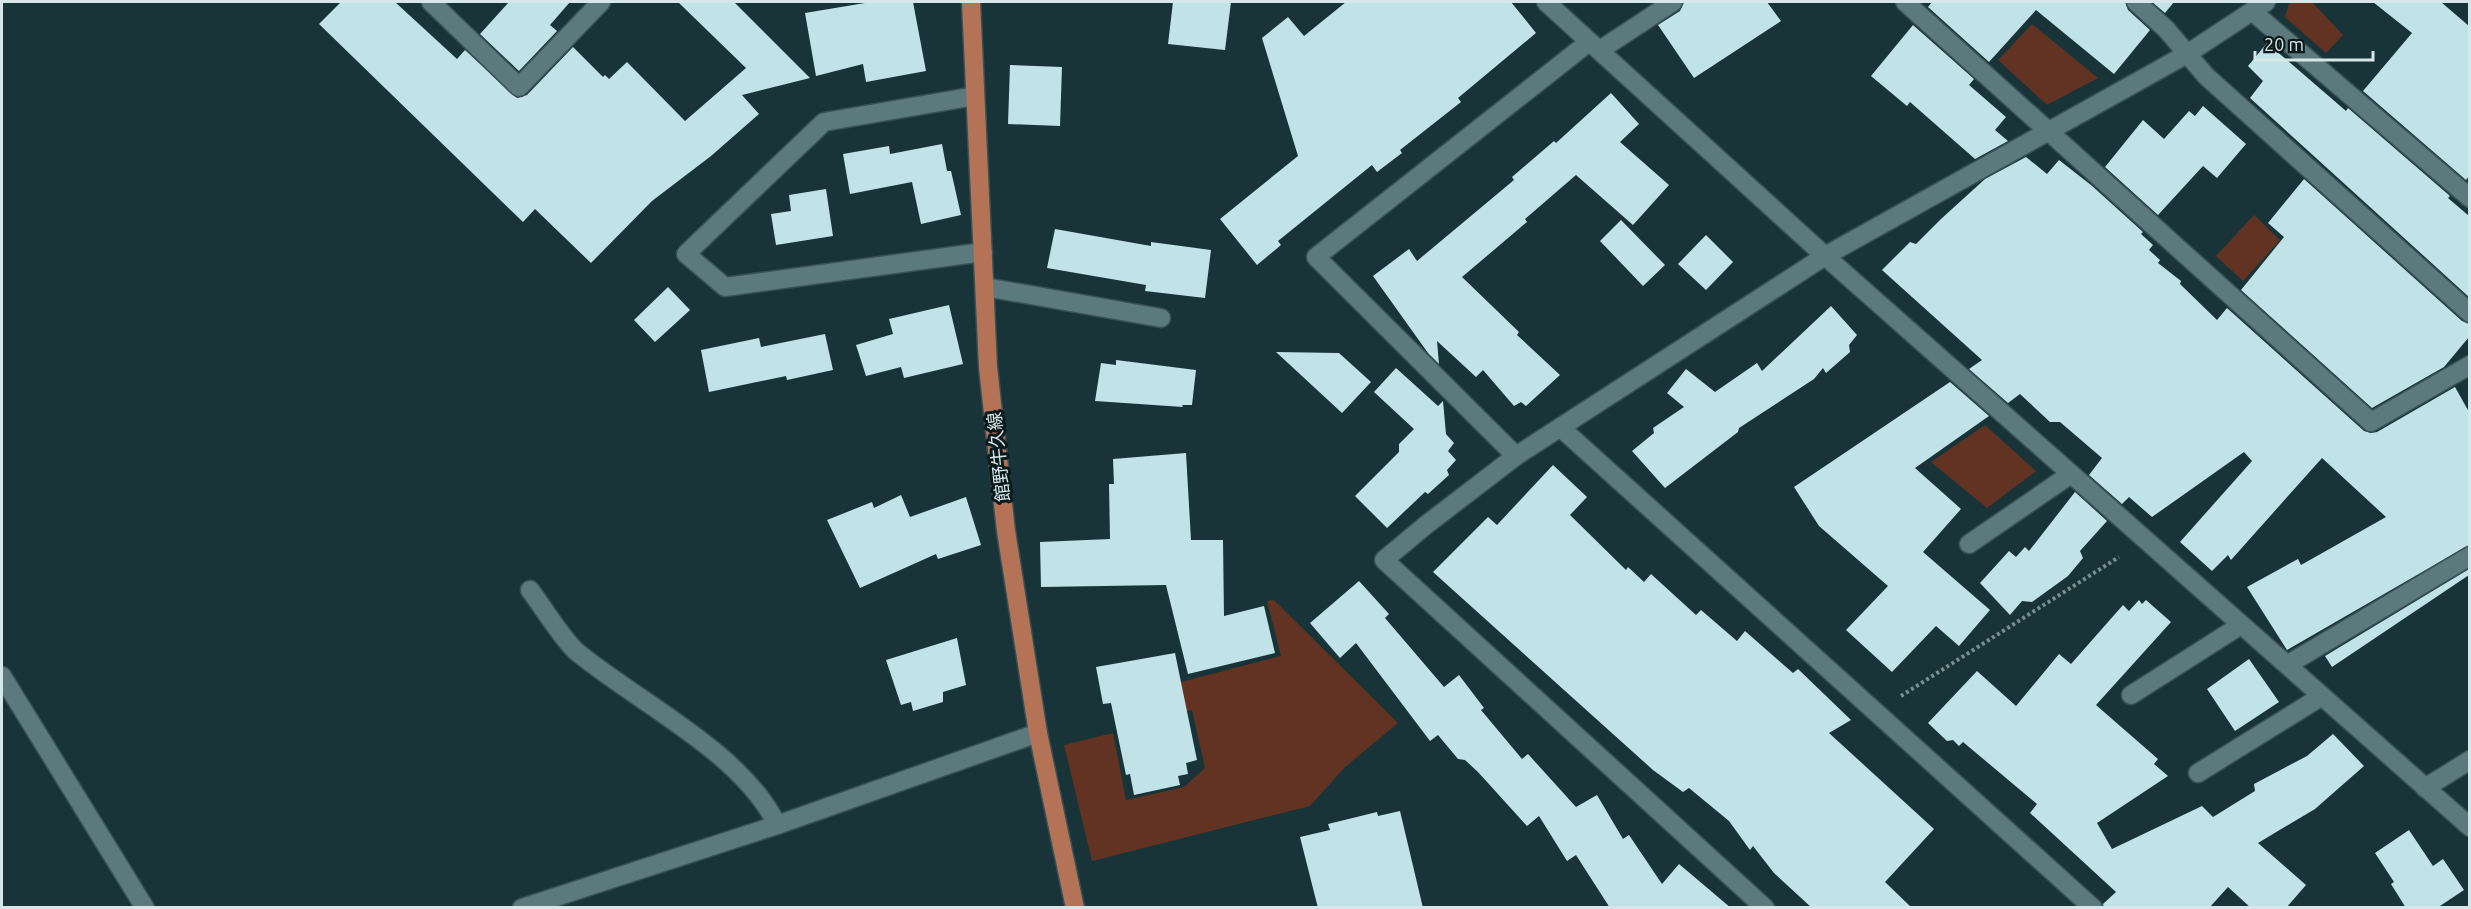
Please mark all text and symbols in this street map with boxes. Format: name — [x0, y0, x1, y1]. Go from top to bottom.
scale bar — [2255, 24, 2374, 62]
text: 20 m — [2264, 34, 2304, 54]
street label: 館野牛久線 — [983, 411, 1013, 503]

